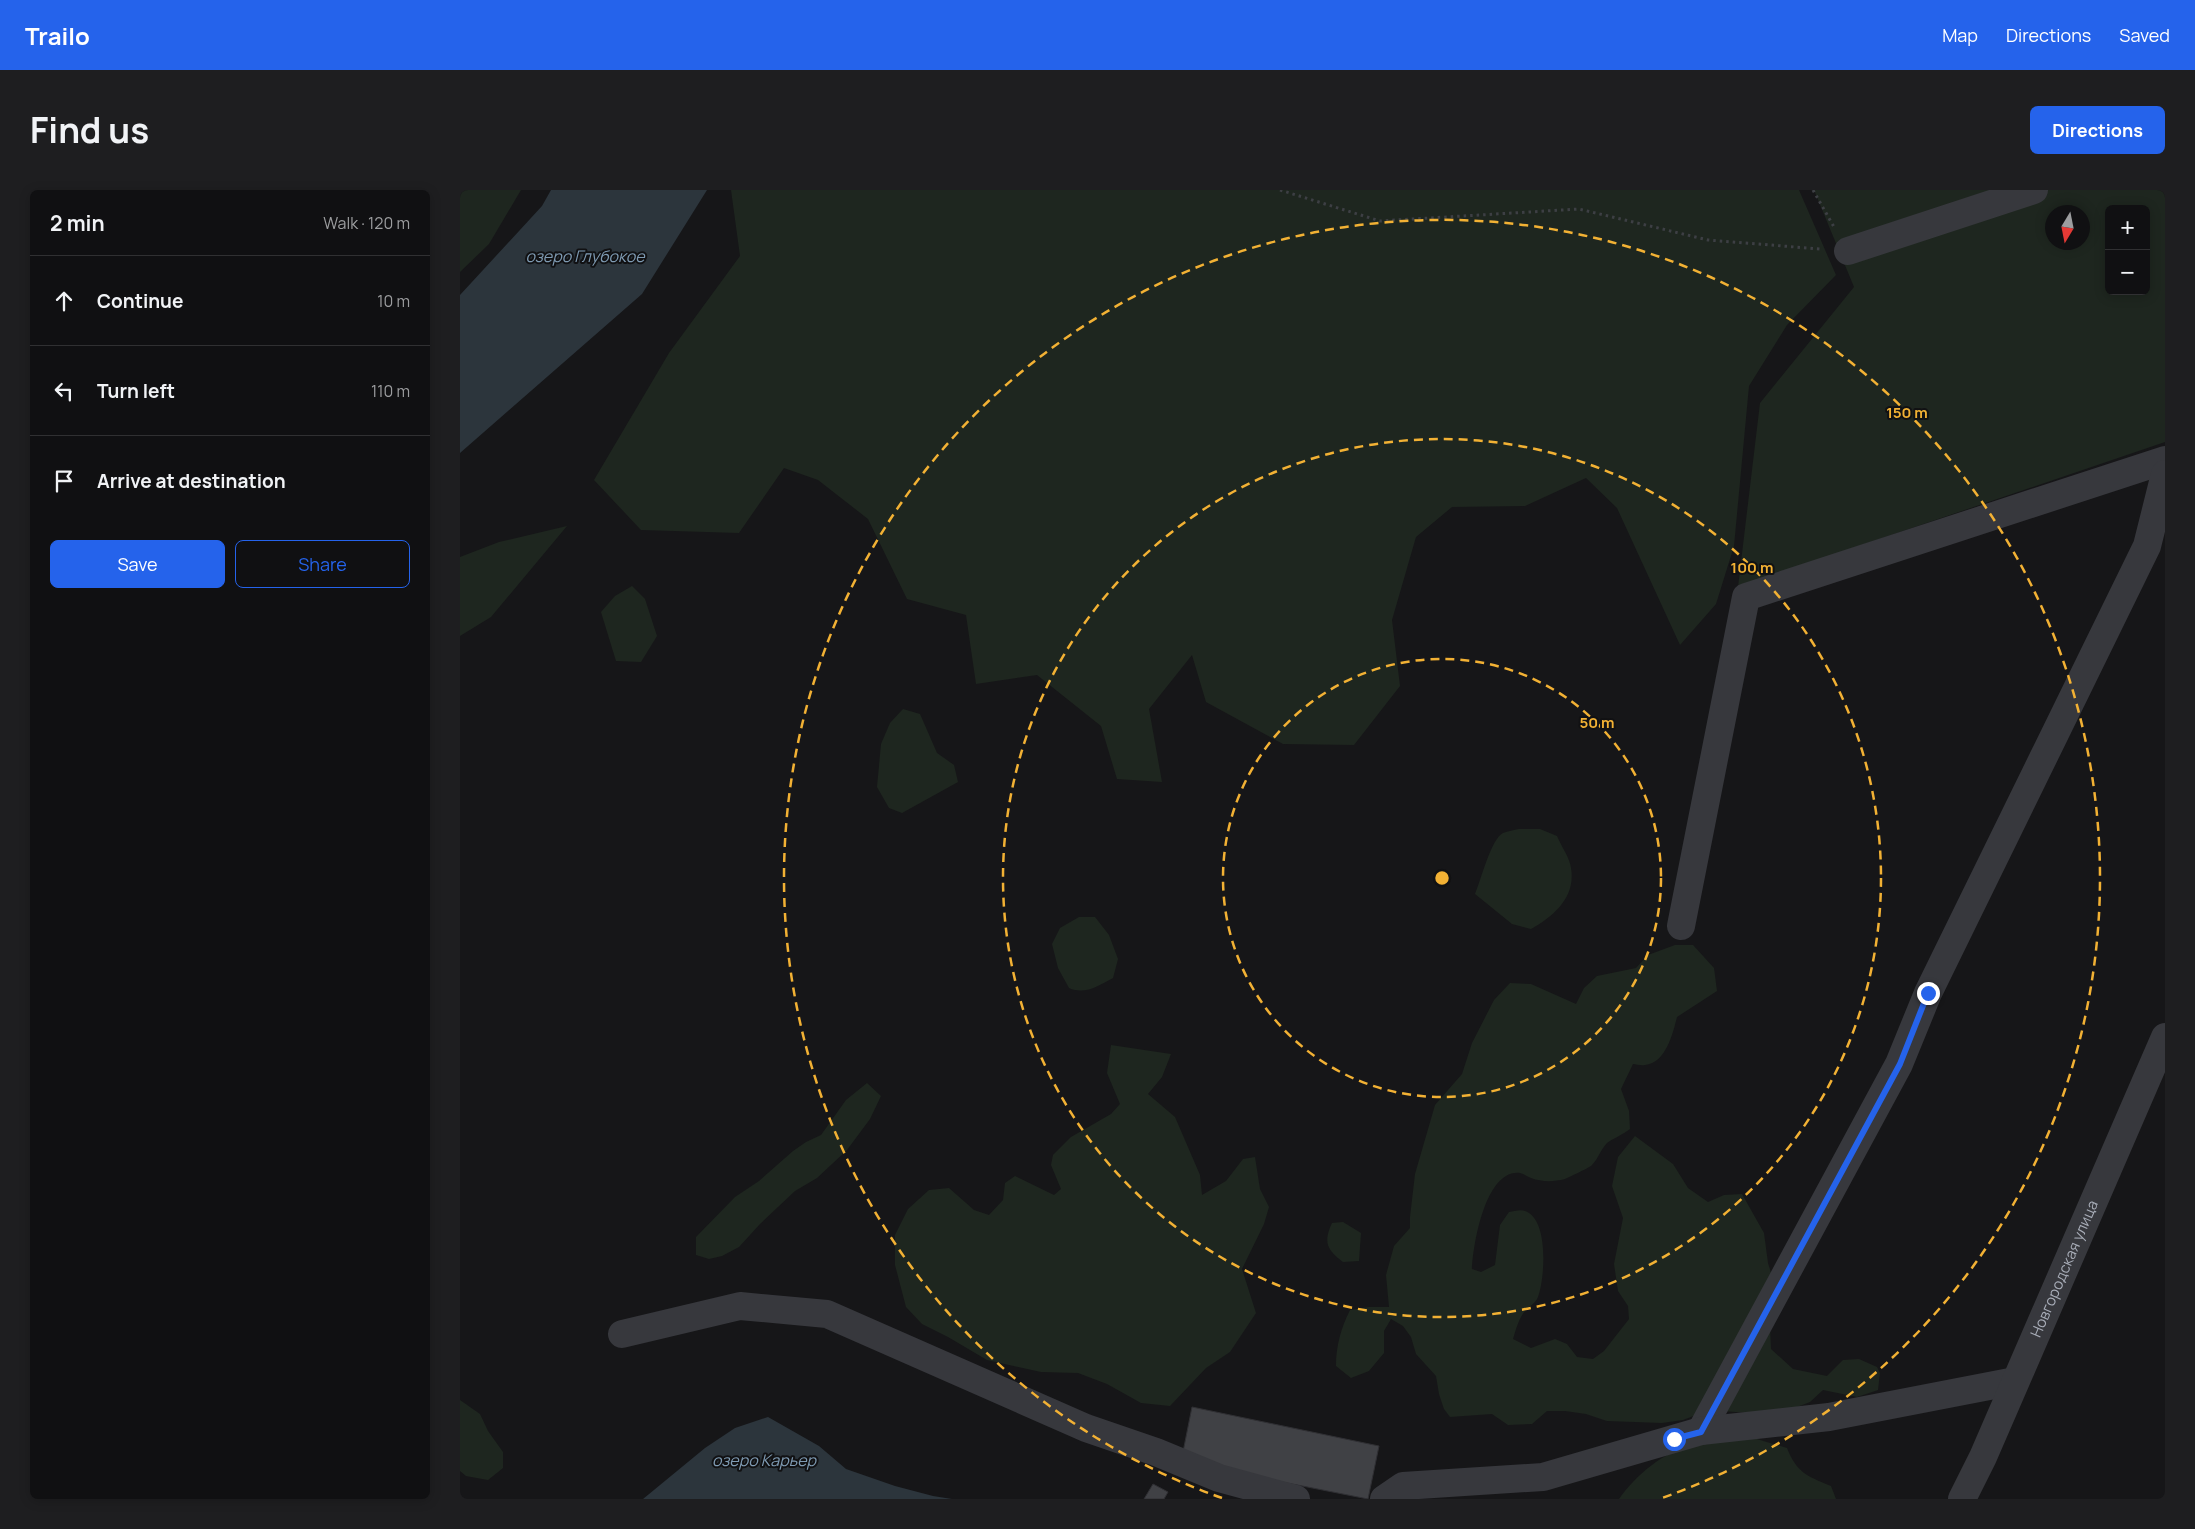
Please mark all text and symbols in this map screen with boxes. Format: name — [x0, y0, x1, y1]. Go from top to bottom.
text: Trailo — [25, 19, 90, 52]
text: Map — [1942, 23, 1978, 47]
text: Directions — [2006, 23, 2091, 47]
text: Saved — [2119, 23, 2170, 47]
text: Find us — [30, 106, 149, 154]
button: Directions — [2030, 106, 2165, 154]
north arrow — [2045, 205, 2090, 250]
map controls — [2105, 205, 2150, 295]
button: + — [2105, 205, 2150, 250]
text: 2 min — [50, 209, 105, 237]
text: Walk · 120 m — [323, 212, 410, 234]
water label: озеро Глубокое — [525, 245, 646, 267]
button: − — [2105, 250, 2150, 295]
icon: ahead — [50, 287, 78, 315]
text: Continue — [97, 288, 183, 314]
text: 10 m — [377, 290, 410, 312]
icon: left — [50, 377, 78, 405]
text: Turn left — [97, 378, 175, 404]
text: 110 m — [371, 380, 410, 402]
text: 150 m — [1886, 402, 1928, 423]
icon: arrive — [50, 467, 78, 495]
text: Arrive at destination — [97, 468, 286, 494]
button: Save — [50, 540, 225, 588]
button: Share — [235, 540, 410, 588]
text: 100 m — [1731, 557, 1773, 578]
text: 50 m — [1579, 712, 1615, 733]
centre of rings — [1433, 869, 1451, 887]
route end — [1917, 982, 1940, 1005]
street label: Новгородская улица — [2025, 1197, 2103, 1341]
route start — [1663, 1428, 1686, 1451]
water label: озеро Карьер — [712, 1449, 818, 1471]

